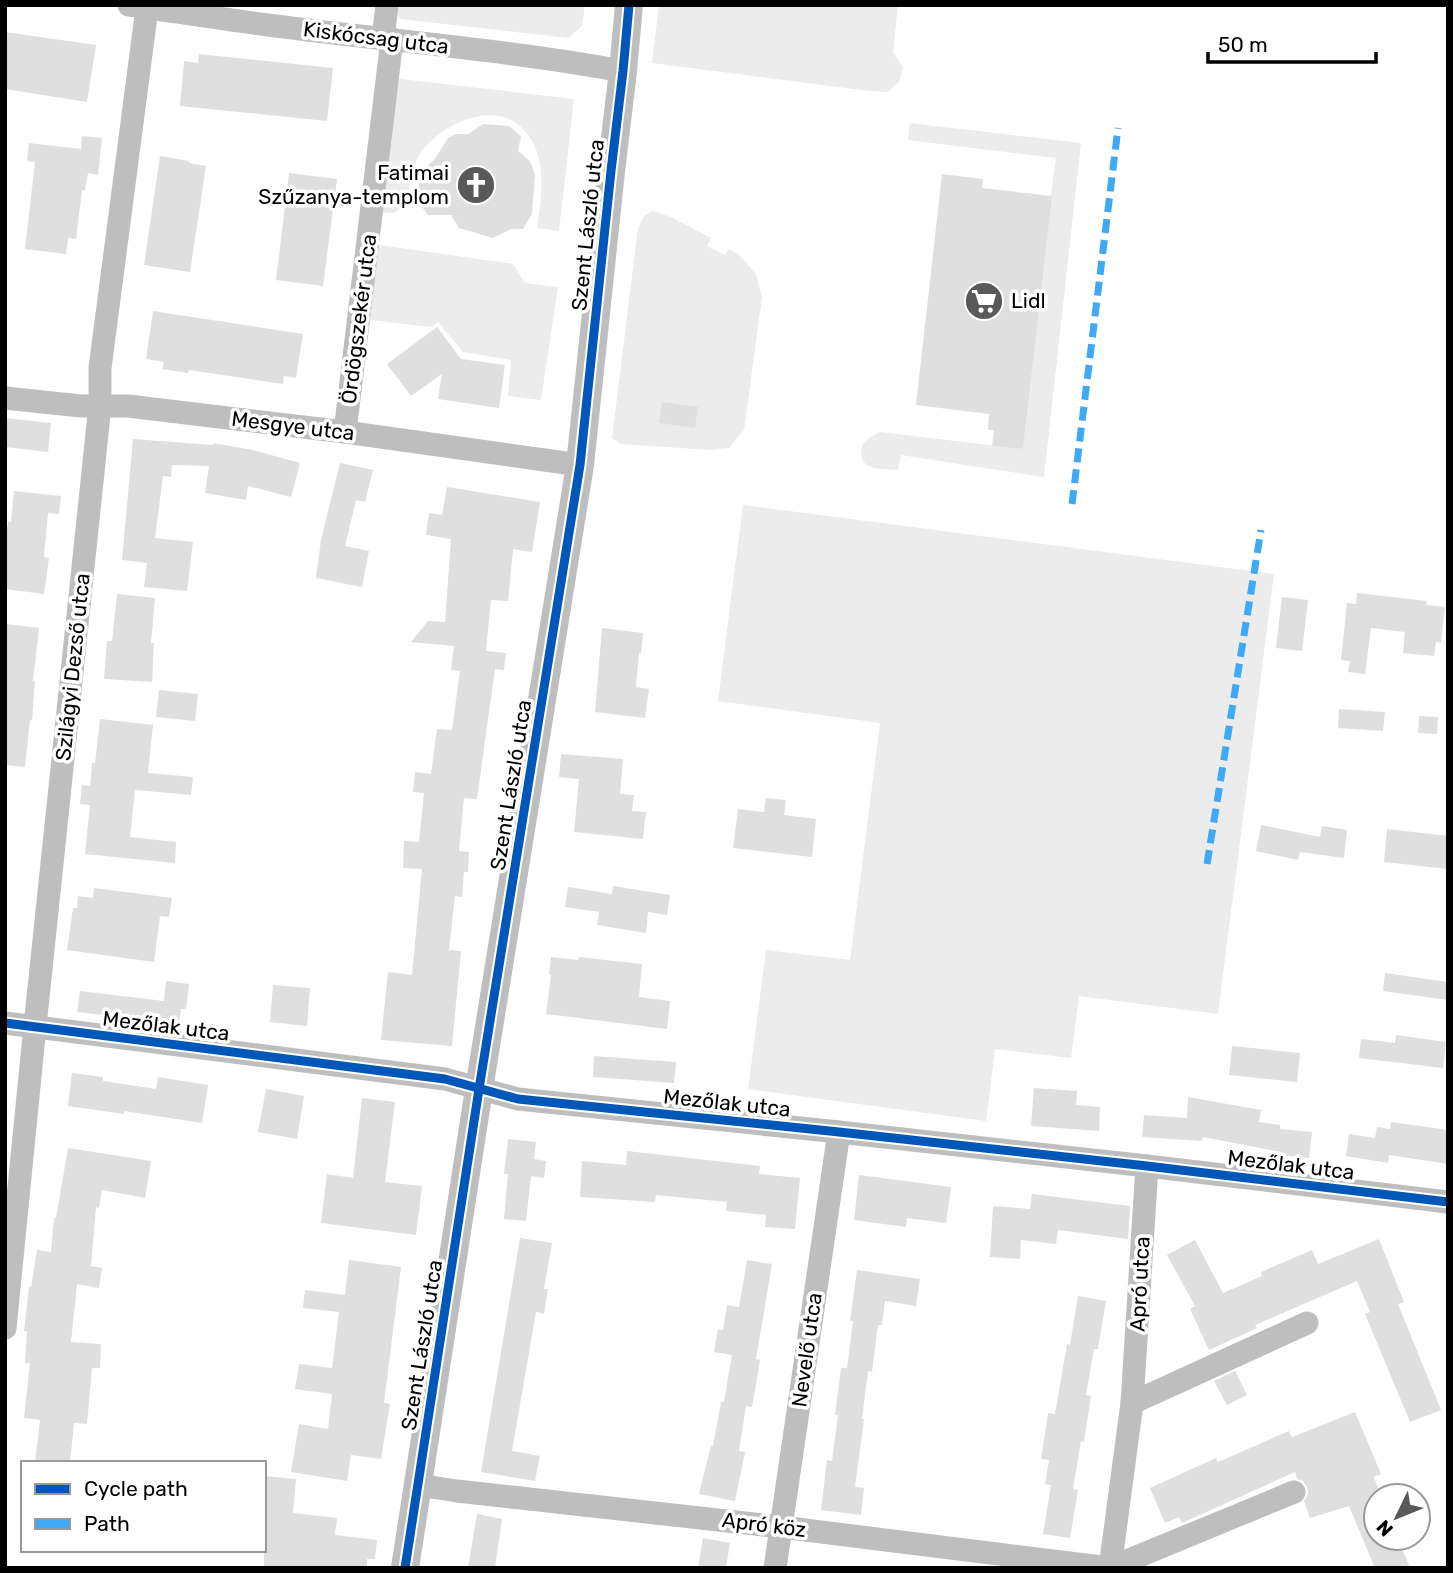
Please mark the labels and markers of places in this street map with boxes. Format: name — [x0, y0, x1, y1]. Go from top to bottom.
place label: Fatimai Szűzanya-templom — [258, 160, 449, 209]
church icon: Fatimai Szűzanya-templom — [455, 164, 497, 206]
supermarket icon: Lidl — [963, 280, 1005, 322]
place label: Lidl — [1011, 288, 1046, 313]

